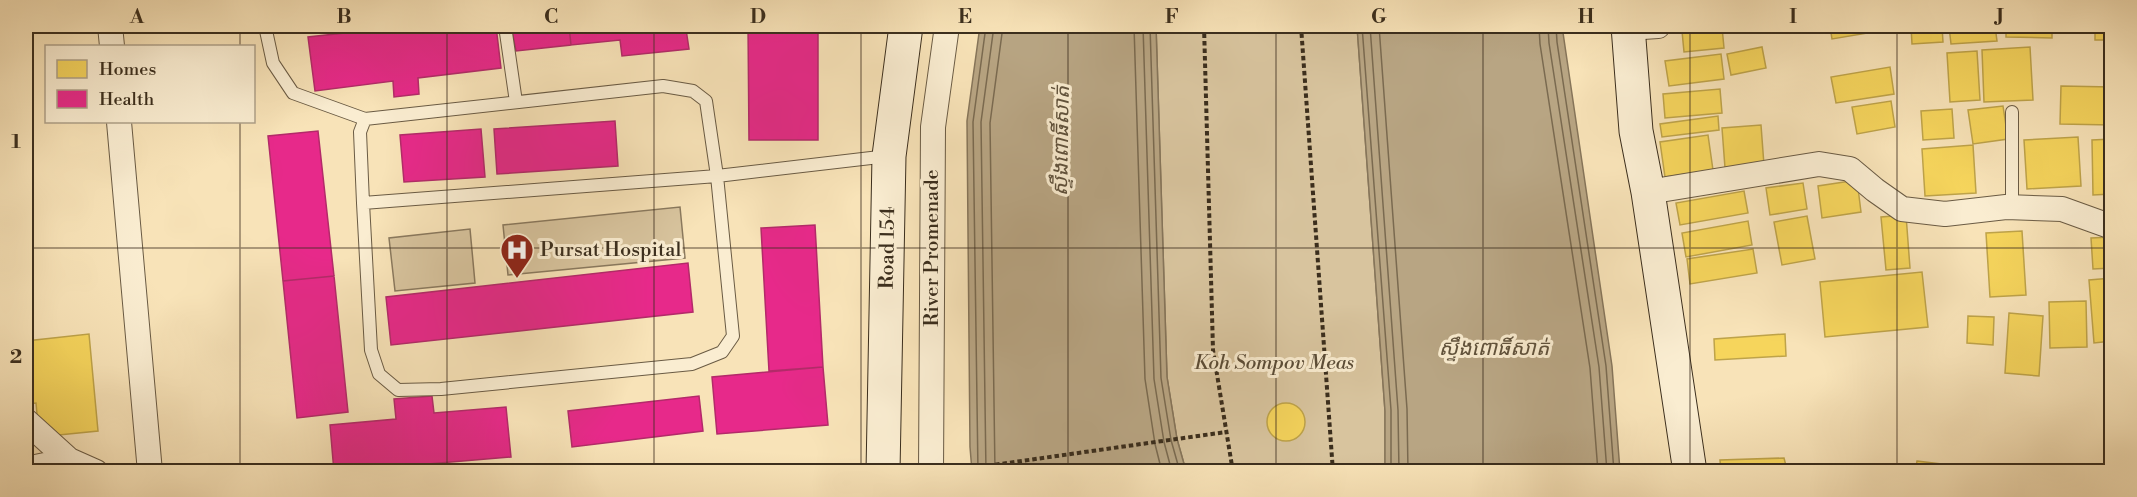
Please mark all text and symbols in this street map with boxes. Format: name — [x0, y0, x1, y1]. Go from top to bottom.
text: A — [129, 5, 145, 30]
text: B — [336, 5, 352, 30]
text: C — [544, 5, 558, 30]
text: D — [750, 5, 766, 30]
text: E — [958, 5, 972, 30]
text: F — [1165, 5, 1179, 30]
text: G — [1371, 5, 1387, 30]
text: H — [1578, 5, 1595, 30]
text: I — [1789, 5, 1797, 30]
text: J — [1993, 5, 2004, 30]
legend — [45, 45, 255, 123]
text: Homes — [99, 58, 156, 81]
water label: ស្ទឹងពោធិ៍សាត់ — [1048, 84, 1076, 196]
text: Health — [99, 88, 155, 111]
text: 1 — [11, 130, 21, 155]
street label: River Promenade — [920, 169, 945, 327]
street label: Road 154 — [875, 206, 901, 289]
hospital icon: Pursat Hospital — [499, 232, 535, 279]
place label: Pursat Hospital — [540, 238, 681, 263]
water label: ស្ទឹងពោធិ៍សាត់ — [1439, 336, 1551, 362]
text: 2 — [10, 345, 22, 370]
park label: Koh Sompov Meas — [1194, 351, 1355, 376]

